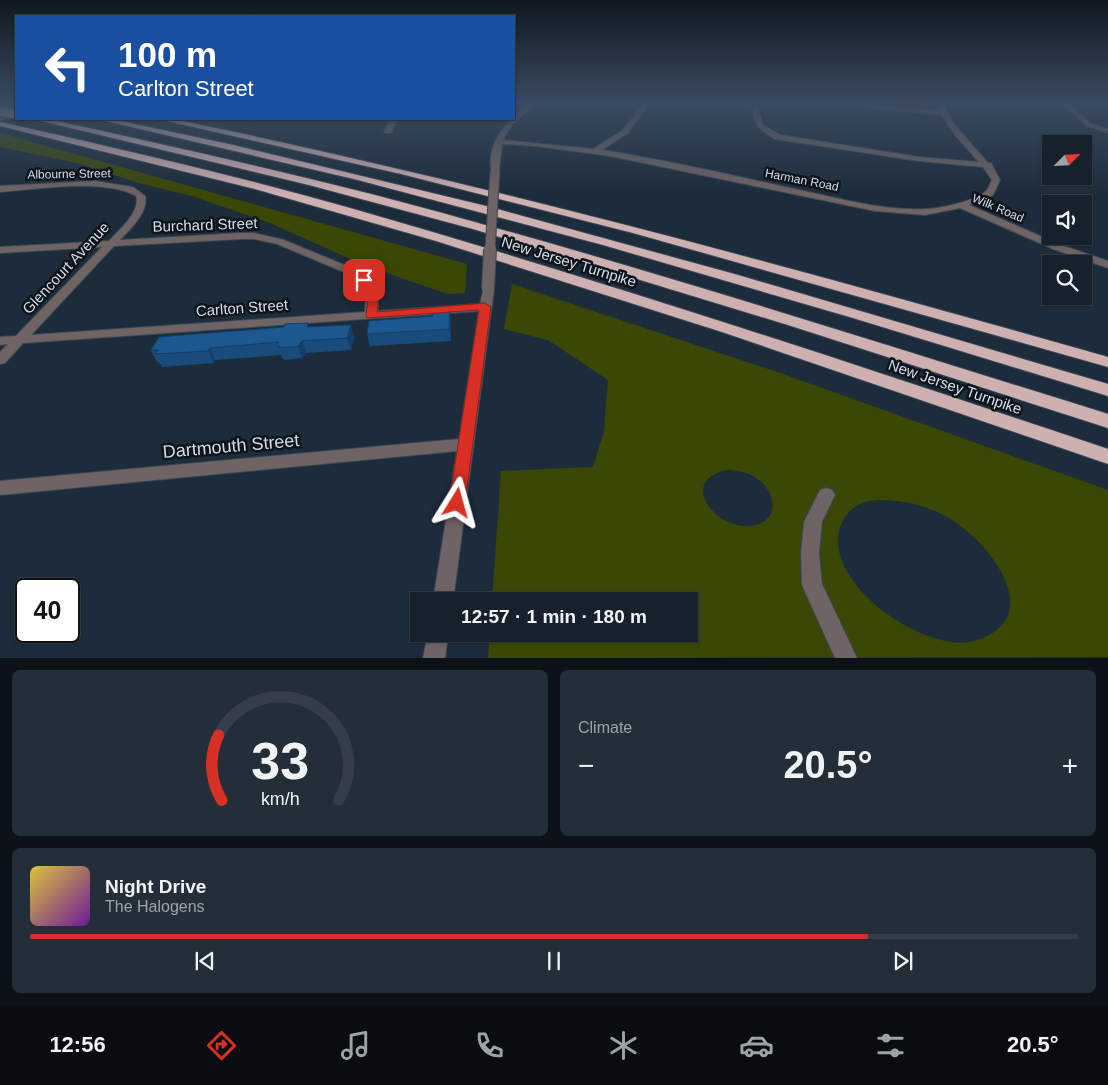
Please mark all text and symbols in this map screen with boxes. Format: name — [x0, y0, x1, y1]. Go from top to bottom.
icon: left — [35, 35, 100, 100]
text: 100 m — [118, 35, 217, 74]
text: Carlton Street — [118, 76, 254, 101]
north arrow — [1042, 135, 1092, 185]
map controls — [1042, 135, 1092, 305]
street label: Albourne Street — [27, 166, 111, 182]
street label: Harman Road — [764, 166, 840, 194]
street label: Wilk Road — [970, 191, 1026, 225]
button: sound — [1042, 195, 1092, 245]
street label: Burchard Street — [152, 214, 259, 235]
street label: Glencourt Avenue — [19, 218, 112, 317]
street label: New Jersey Turnpike — [500, 233, 639, 290]
button: search — [1042, 255, 1092, 305]
pin — [343, 259, 385, 301]
icon: arrive — [350, 266, 378, 294]
street label: Carlton Street — [195, 296, 290, 319]
street label: New Jersey Turnpike — [886, 356, 1024, 417]
street label: Dartmouth Street — [162, 430, 300, 462]
position arrow — [430, 476, 482, 528]
speed limit sign: 40 — [15, 578, 80, 643]
text: 12:57 · 1 min · 180 m — [461, 606, 647, 627]
text: Climate — [578, 719, 632, 736]
text: 33 — [251, 732, 309, 790]
text: 20.5° — [783, 744, 873, 786]
text: − — [578, 750, 594, 781]
text: + — [1062, 750, 1078, 781]
text: km/h — [261, 789, 299, 809]
text: Night Drive — [105, 876, 206, 897]
text: The Halogens — [105, 898, 205, 915]
icon: previous — [191, 947, 219, 975]
icon: pause — [540, 947, 568, 975]
icon: next — [889, 947, 917, 975]
icon: directions — [204, 1028, 239, 1063]
icon: music — [338, 1028, 373, 1063]
icon: phone — [472, 1028, 507, 1063]
icon: climate — [606, 1028, 641, 1063]
icon: car — [739, 1028, 774, 1063]
icon: filters — [873, 1028, 908, 1063]
text: 12:56 — [49, 1032, 106, 1057]
text: 20.5° — [1007, 1032, 1059, 1057]

